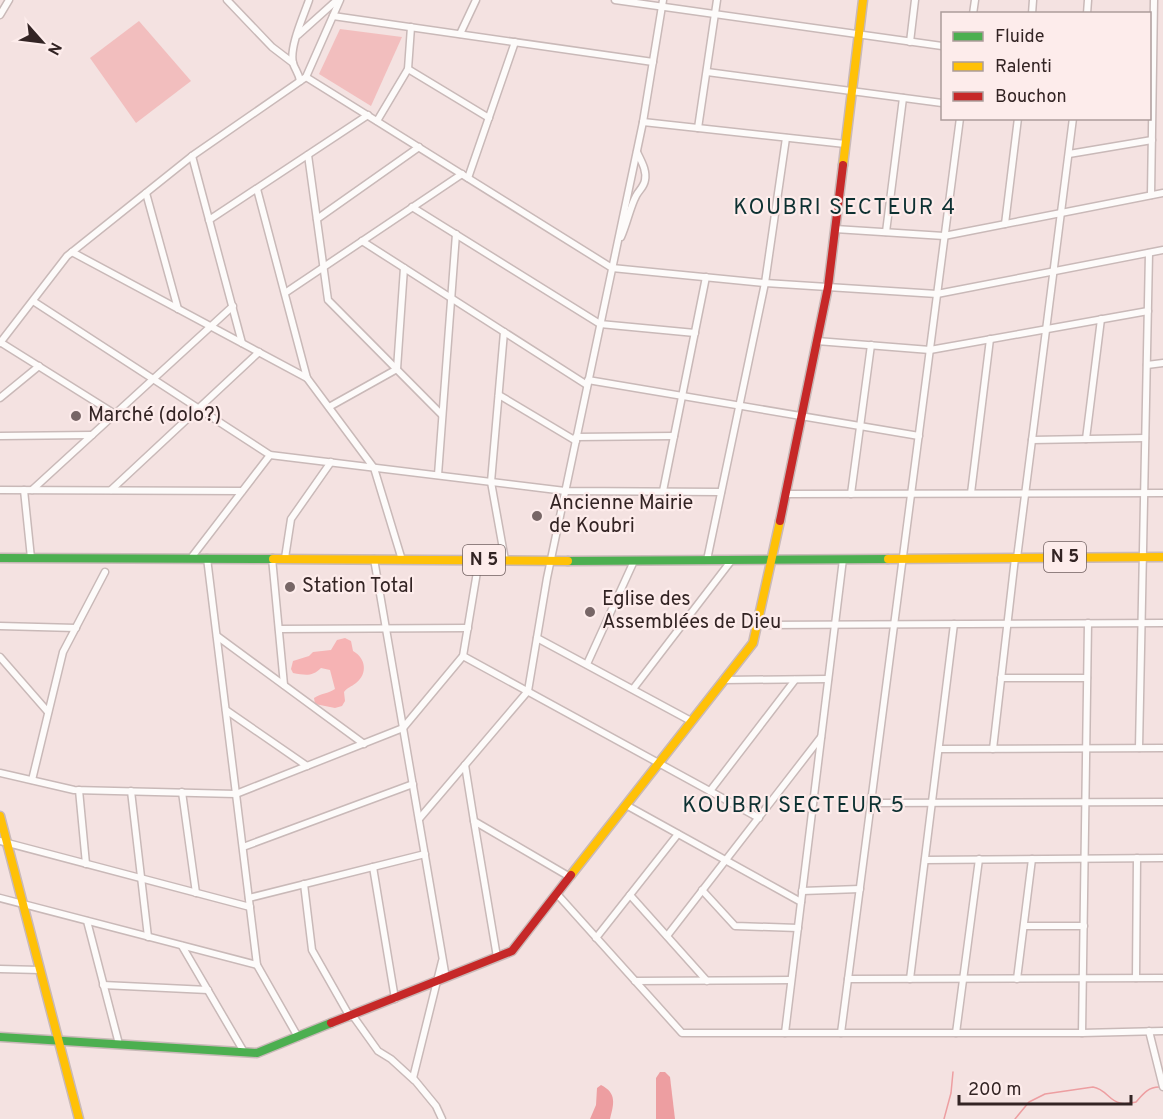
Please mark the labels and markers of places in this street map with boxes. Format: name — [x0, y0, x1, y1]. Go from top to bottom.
place label: Marché (dolo?) — [88, 403, 221, 429]
marker: Marché (dolo?) — [69, 409, 83, 423]
place label: Ancienne Mairie de Koubri — [549, 491, 693, 540]
marker: Ancienne Mairie de Koubri — [530, 509, 544, 523]
place label: Station Total — [302, 574, 414, 600]
marker: Station Total — [283, 580, 297, 594]
place label: Eglise des Assemblées de Dieu — [602, 587, 781, 636]
marker: Eglise des Assemblées de Dieu — [583, 605, 597, 619]

